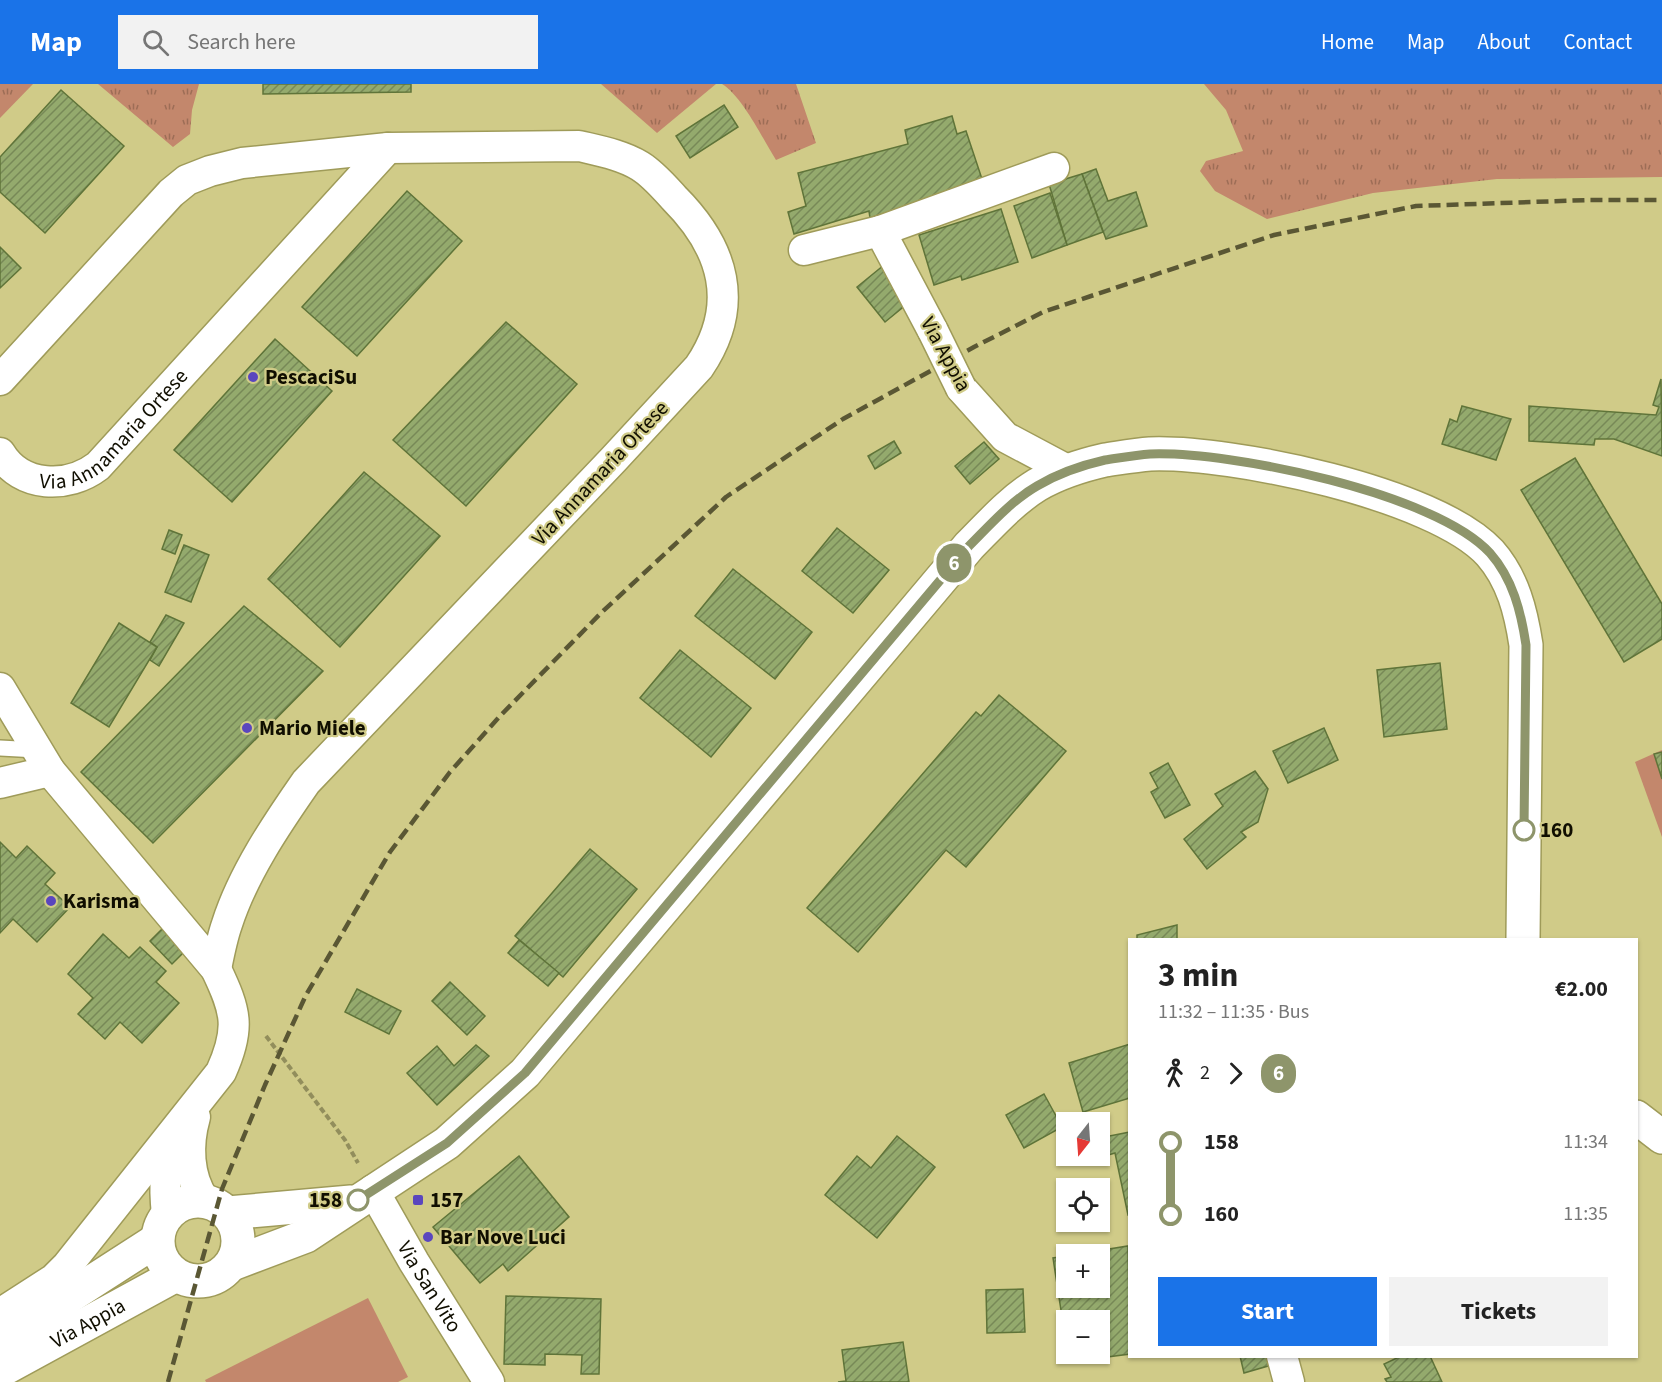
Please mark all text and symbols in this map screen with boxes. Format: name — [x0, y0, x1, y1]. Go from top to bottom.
search box — [118, 15, 538, 69]
text: Map — [30, 22, 82, 62]
icon: search — [139, 26, 172, 59]
text: Search here — [187, 26, 296, 58]
text: Home — [1321, 27, 1374, 57]
text: Map — [1407, 27, 1445, 57]
text: About — [1478, 27, 1530, 57]
text: Contact — [1563, 27, 1632, 57]
street label: Via Appia — [913, 311, 979, 397]
street label: Via Annamaria Ortese — [38, 362, 195, 497]
place label: PescaciSu — [265, 362, 357, 392]
marker: PescaciSu — [246, 370, 260, 384]
street label: Via Annamaria Ortese — [525, 394, 675, 552]
line badge: 6 — [934, 544, 974, 582]
text: 6 — [948, 548, 960, 578]
place label: Mario Miele — [259, 713, 366, 743]
marker: Mario Miele — [240, 721, 254, 735]
place label: 160 — [1540, 815, 1573, 845]
marker: 160 — [1513, 819, 1535, 841]
place label: Karisma — [63, 886, 139, 916]
marker: Karisma — [44, 894, 58, 908]
text: 3 min — [1158, 952, 1238, 999]
text: €2.00 — [1555, 973, 1608, 1005]
text: 11:32 – 11:35 · Bus — [1158, 998, 1309, 1026]
icon: walk — [1158, 1057, 1191, 1090]
icon: forward — [1219, 1057, 1252, 1090]
text: 6 — [1273, 1058, 1284, 1088]
text: 2 — [1200, 1059, 1210, 1087]
north arrow — [1056, 1112, 1110, 1166]
map controls — [1056, 1112, 1110, 1364]
text: 158 — [1204, 1126, 1239, 1158]
text: 11:34 — [1563, 1128, 1608, 1156]
button: locate — [1056, 1178, 1110, 1232]
place label: 158 — [309, 1185, 342, 1215]
place label: 157 — [430, 1185, 463, 1215]
marker: 158 — [347, 1189, 369, 1211]
marker: 157 — [411, 1193, 425, 1207]
text: 160 — [1204, 1198, 1239, 1230]
text: 11:35 — [1563, 1200, 1608, 1228]
place label: Bar Nove Luci — [440, 1222, 566, 1252]
marker: Bar Nove Luci — [421, 1230, 435, 1244]
street label: Via San Vito — [390, 1235, 469, 1338]
button: + — [1056, 1244, 1110, 1298]
button: Start — [1158, 1277, 1377, 1346]
button: Tickets — [1389, 1277, 1608, 1346]
street label: Via Appia — [45, 1290, 131, 1356]
button: − — [1056, 1310, 1110, 1364]

